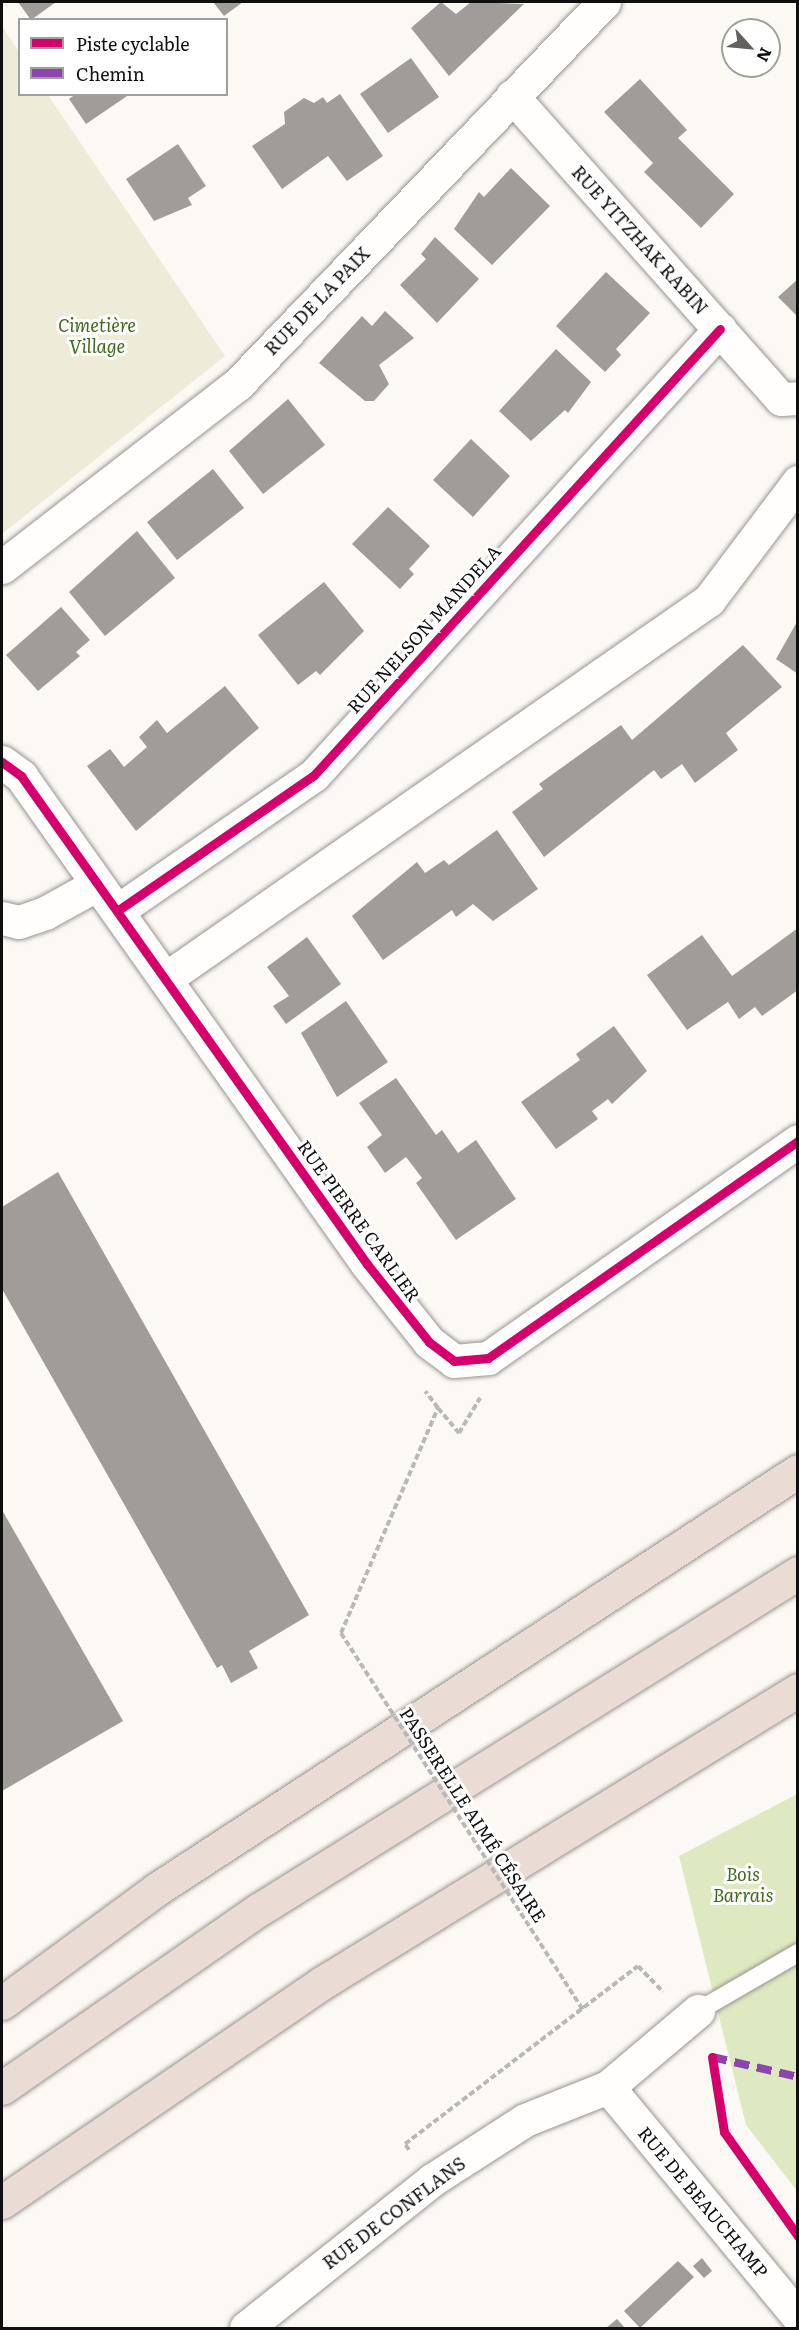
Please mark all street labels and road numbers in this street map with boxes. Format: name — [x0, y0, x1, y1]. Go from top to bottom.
street label: RUE YITZHAK RABIN — [567, 161, 713, 319]
street label: RUE DE LA PAIX — [260, 242, 374, 360]
street label: RUE NELSON MANDELA — [343, 541, 505, 717]
street label: RUE PIERRE CARLIER — [293, 1136, 425, 1306]
street label: PASSERELLE AIMÉ CÉSAIRE — [395, 1704, 551, 1926]
street label: RUE DE BEAUCHAMP — [634, 2122, 772, 2282]
street label: RUE DE CONFLANS — [318, 2152, 470, 2274]

